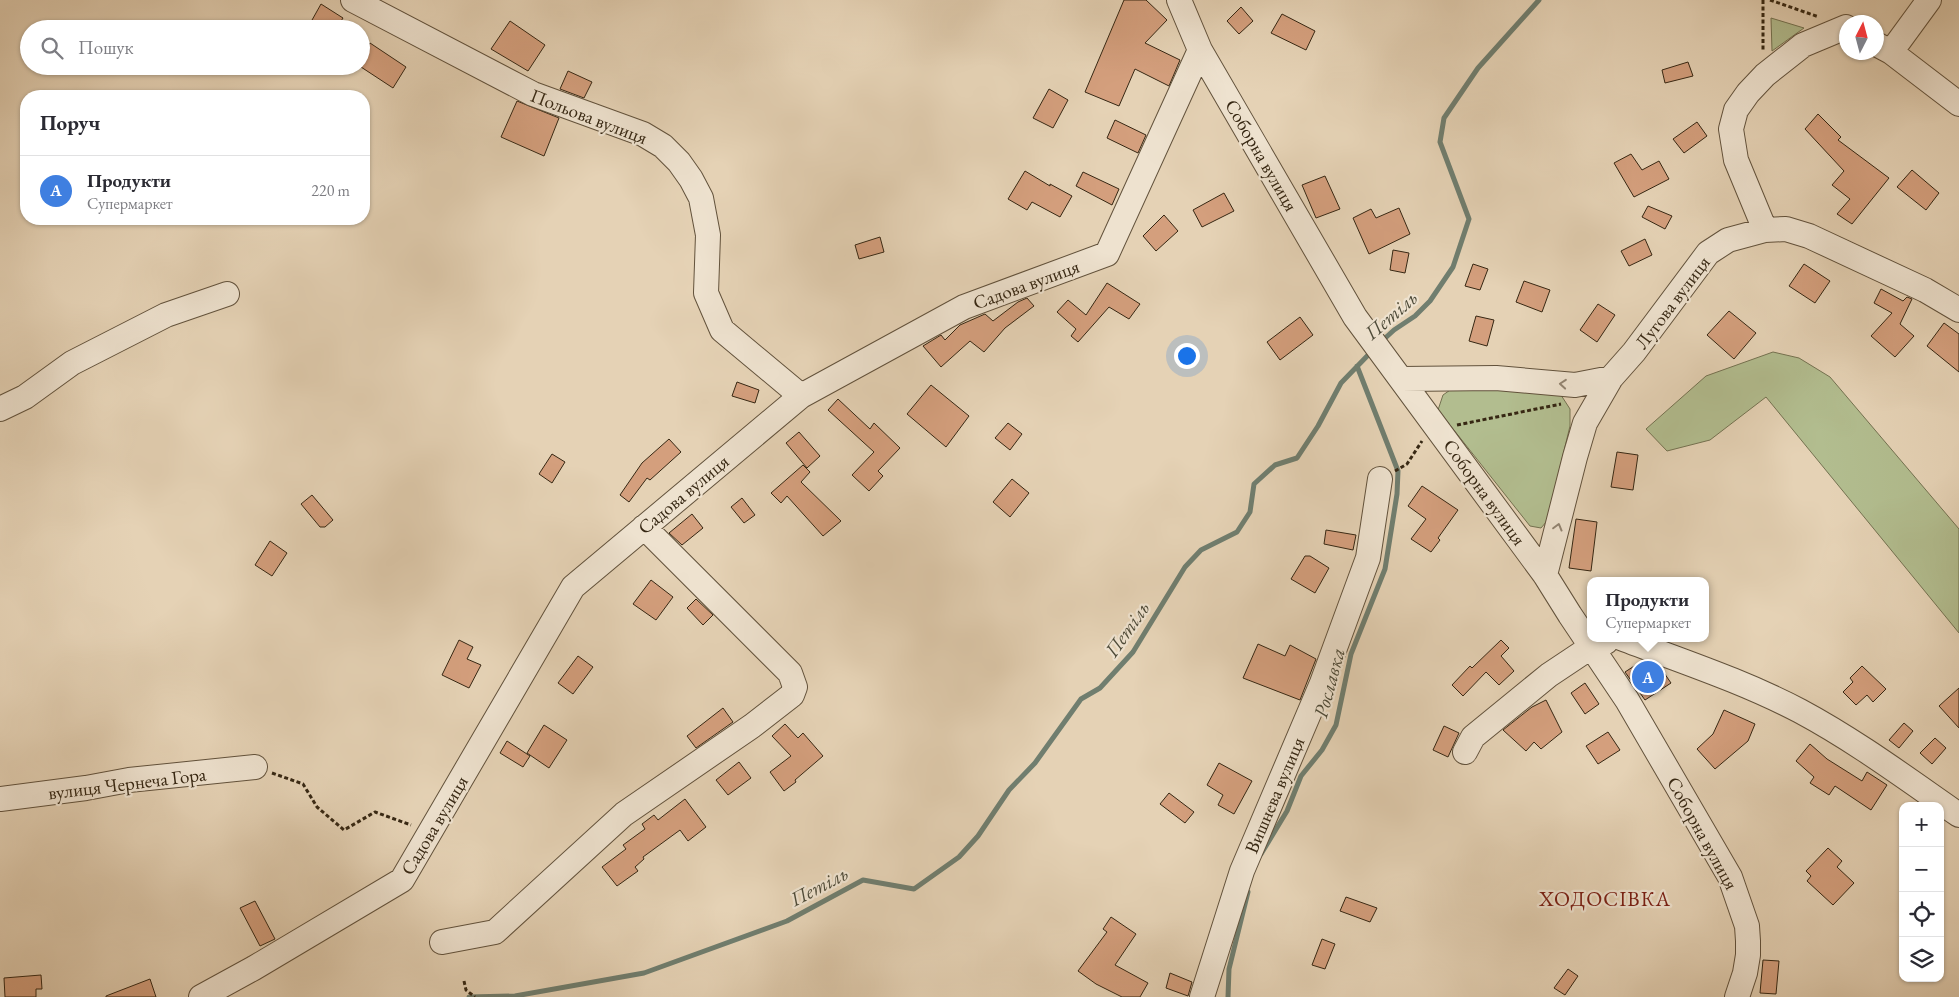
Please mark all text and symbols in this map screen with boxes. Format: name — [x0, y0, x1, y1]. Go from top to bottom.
north arrow — [1839, 15, 1884, 60]
search box — [20, 20, 370, 75]
icon: search — [38, 34, 66, 62]
text: Пошук — [78, 35, 134, 60]
street label: Польова вулиця — [527, 83, 651, 150]
street label: Соборна вулиця — [1219, 95, 1304, 216]
text: Поруч — [40, 109, 100, 136]
text: Продукти — [87, 168, 171, 193]
text: A — [50, 180, 62, 201]
text: 220 m — [311, 180, 350, 201]
text: Супермаркет — [87, 193, 173, 214]
street label: Лугова вулиця — [1629, 250, 1716, 354]
street label: Садова вулиця — [969, 253, 1083, 315]
water label: Петіль — [1358, 285, 1423, 346]
your location — [1174, 343, 1200, 369]
one-way arrow — [1558, 379, 1566, 390]
street label: Соборна вулиця — [1438, 434, 1532, 551]
street label: Садова вулиця — [633, 449, 734, 540]
one-way arrow — [1552, 523, 1563, 532]
popup — [1587, 577, 1709, 642]
text: Продукти — [1605, 587, 1689, 612]
water label: Петіль — [1098, 596, 1156, 663]
text: Супермаркет — [1605, 612, 1691, 633]
water label: Рославка — [1307, 645, 1351, 721]
pin: A — [1632, 658, 1664, 696]
street label: Вишнева вулиця — [1239, 733, 1310, 857]
street label: вулиця Чернеча Гора — [47, 761, 208, 806]
street label: Садова вулиця — [395, 771, 474, 880]
street label: Соборна вулиця — [1661, 772, 1744, 895]
map controls — [1899, 802, 1944, 982]
button: + — [1899, 802, 1944, 847]
button: − — [1899, 847, 1944, 892]
water label: Петіль — [785, 860, 853, 913]
district label: ХОДОСІВКА — [1538, 885, 1671, 912]
button: locate — [1899, 892, 1944, 937]
button: layers — [1899, 937, 1944, 982]

